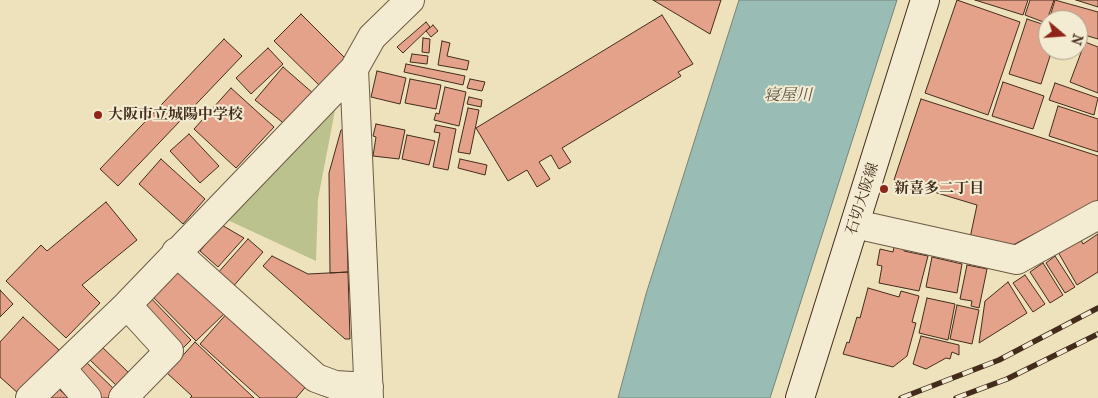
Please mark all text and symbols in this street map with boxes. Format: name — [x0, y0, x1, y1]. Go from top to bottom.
north arrow — [1038, 10, 1088, 60]
text: N — [1067, 32, 1087, 47]
water label: 寝屋川 — [764, 86, 812, 106]
place label: 大阪市立城陽中学校 — [108, 106, 243, 124]
marker: 大阪市立城陽中学校 — [92, 109, 104, 121]
street label: 石切大阪線 — [843, 161, 883, 237]
place label: 新喜多二丁目 — [894, 180, 984, 198]
marker: 新喜多二丁目 — [878, 183, 890, 195]

